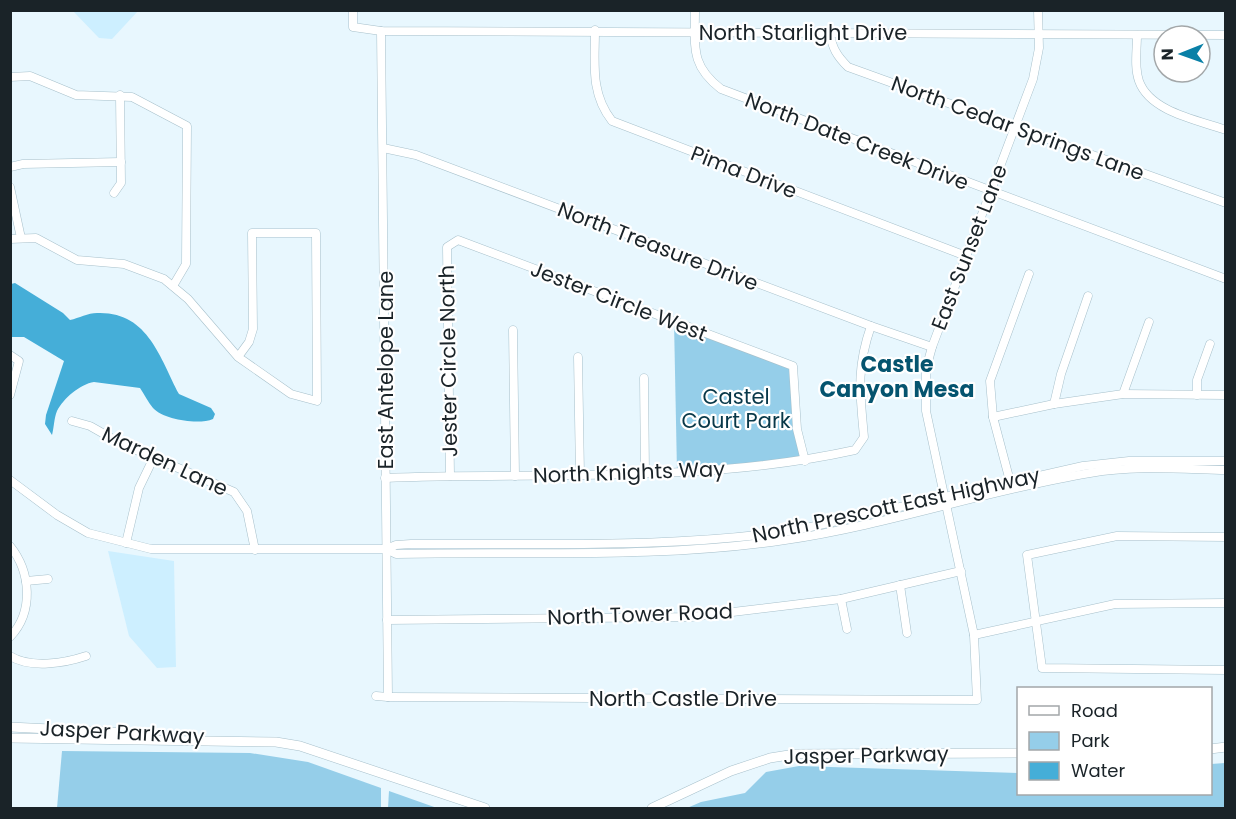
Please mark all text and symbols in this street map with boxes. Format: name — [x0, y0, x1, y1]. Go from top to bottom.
street label: North Starlight Drive — [699, 18, 907, 47]
north arrow — [1152, 24, 1212, 84]
text: N — [1156, 48, 1179, 60]
street label: North Cedar Springs Lane — [887, 69, 1149, 187]
street label: North Date Creek Drive — [741, 85, 973, 197]
street label: Pima Drive — [687, 139, 801, 205]
street label: East Sunset Lane — [924, 160, 1014, 334]
street label: North Treasure Drive — [554, 194, 762, 298]
street label: Jester Circle West — [526, 254, 712, 348]
street label: Jester Circle North — [432, 265, 464, 457]
street label: East Antelope Lane — [371, 271, 400, 469]
district label: Castle Canyon Mesa — [820, 349, 974, 405]
park label: Castel Court Park — [681, 382, 791, 435]
street label: Marden Lane — [97, 419, 233, 503]
street label: North Knights Way — [532, 454, 726, 490]
street label: North Prescott East Highway — [749, 460, 1043, 550]
street label: North Tower Road — [547, 596, 733, 632]
street label: North Castle Drive — [589, 684, 777, 713]
legend — [1017, 687, 1212, 795]
text: Road — [1071, 698, 1118, 723]
street label: Jasper Parkway — [39, 713, 205, 751]
text: Park — [1071, 728, 1110, 753]
street label: Jasper Parkway — [783, 739, 949, 771]
text: Water — [1071, 758, 1125, 783]

